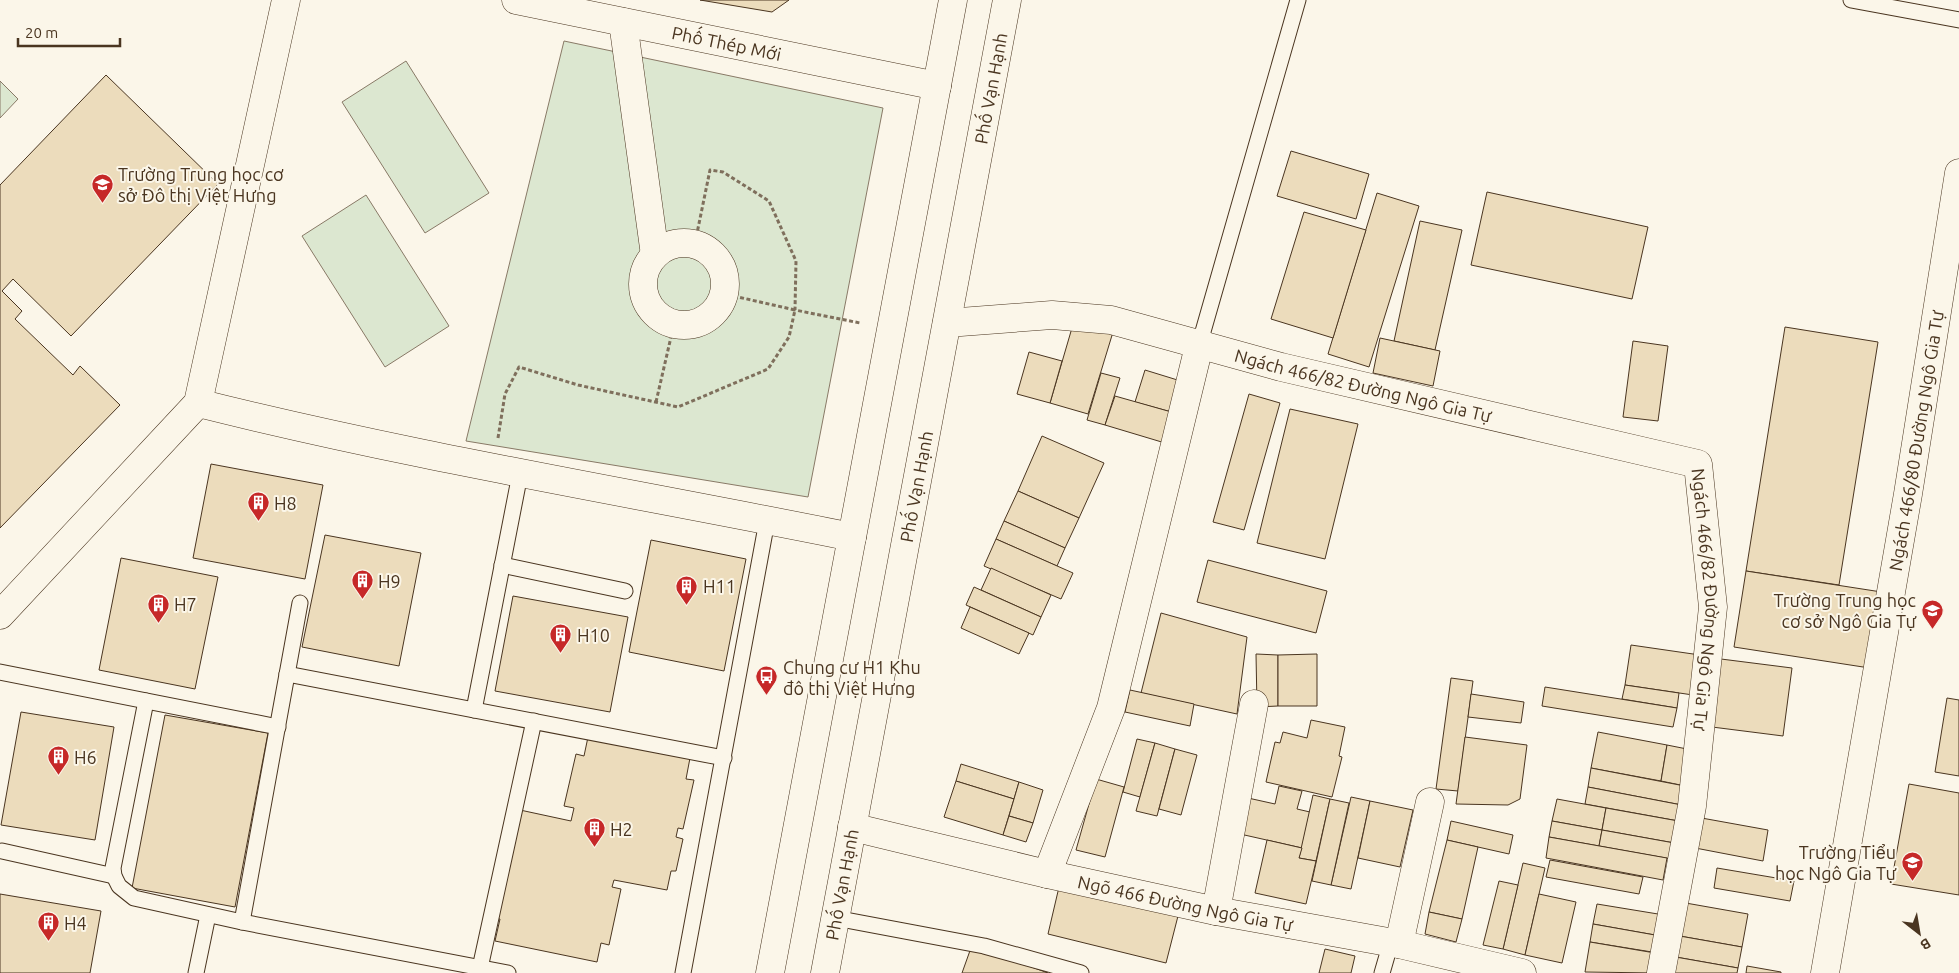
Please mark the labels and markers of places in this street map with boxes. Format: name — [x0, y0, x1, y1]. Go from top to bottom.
place label: Trường Trung học cơ sở Đô thị Việt Hưng — [118, 164, 284, 205]
school or university icon: Trường Trung học cơ sở Đô thị Việt Hưng — [90, 172, 114, 203]
building icon: H8 — [246, 491, 270, 522]
place label: H8 — [274, 493, 297, 513]
building icon: H9 — [350, 569, 374, 600]
place label: H9 — [378, 571, 401, 591]
building icon: H11 — [675, 574, 699, 605]
place label: H11 — [703, 576, 736, 596]
place label: Trường Trung học cơ sở Ngô Gia Tự — [1773, 590, 1916, 631]
building icon: H7 — [146, 592, 170, 623]
place label: H7 — [174, 594, 197, 614]
school or university icon: Trường Trung học cơ sở Ngô Gia Tự — [1920, 598, 1944, 629]
building icon: H10 — [549, 623, 573, 654]
place label: H10 — [577, 625, 610, 645]
place label: Chung cư H1 Khu đô thị Việt Hưng — [783, 657, 921, 698]
bus stop icon: Chung cư H1 Khu đô thị Việt Hưng — [755, 665, 779, 696]
building icon: H6 — [46, 745, 70, 776]
place label: H6 — [74, 747, 97, 767]
building icon: H2 — [582, 817, 606, 848]
place label: H2 — [610, 819, 633, 839]
place label: Trường Tiểu học Ngô Gia Tự — [1775, 842, 1896, 883]
school or university icon: Trường Tiểu học Ngô Gia Tự — [1900, 850, 1924, 881]
building icon: H4 — [36, 911, 60, 942]
place label: H4 — [64, 913, 87, 933]

